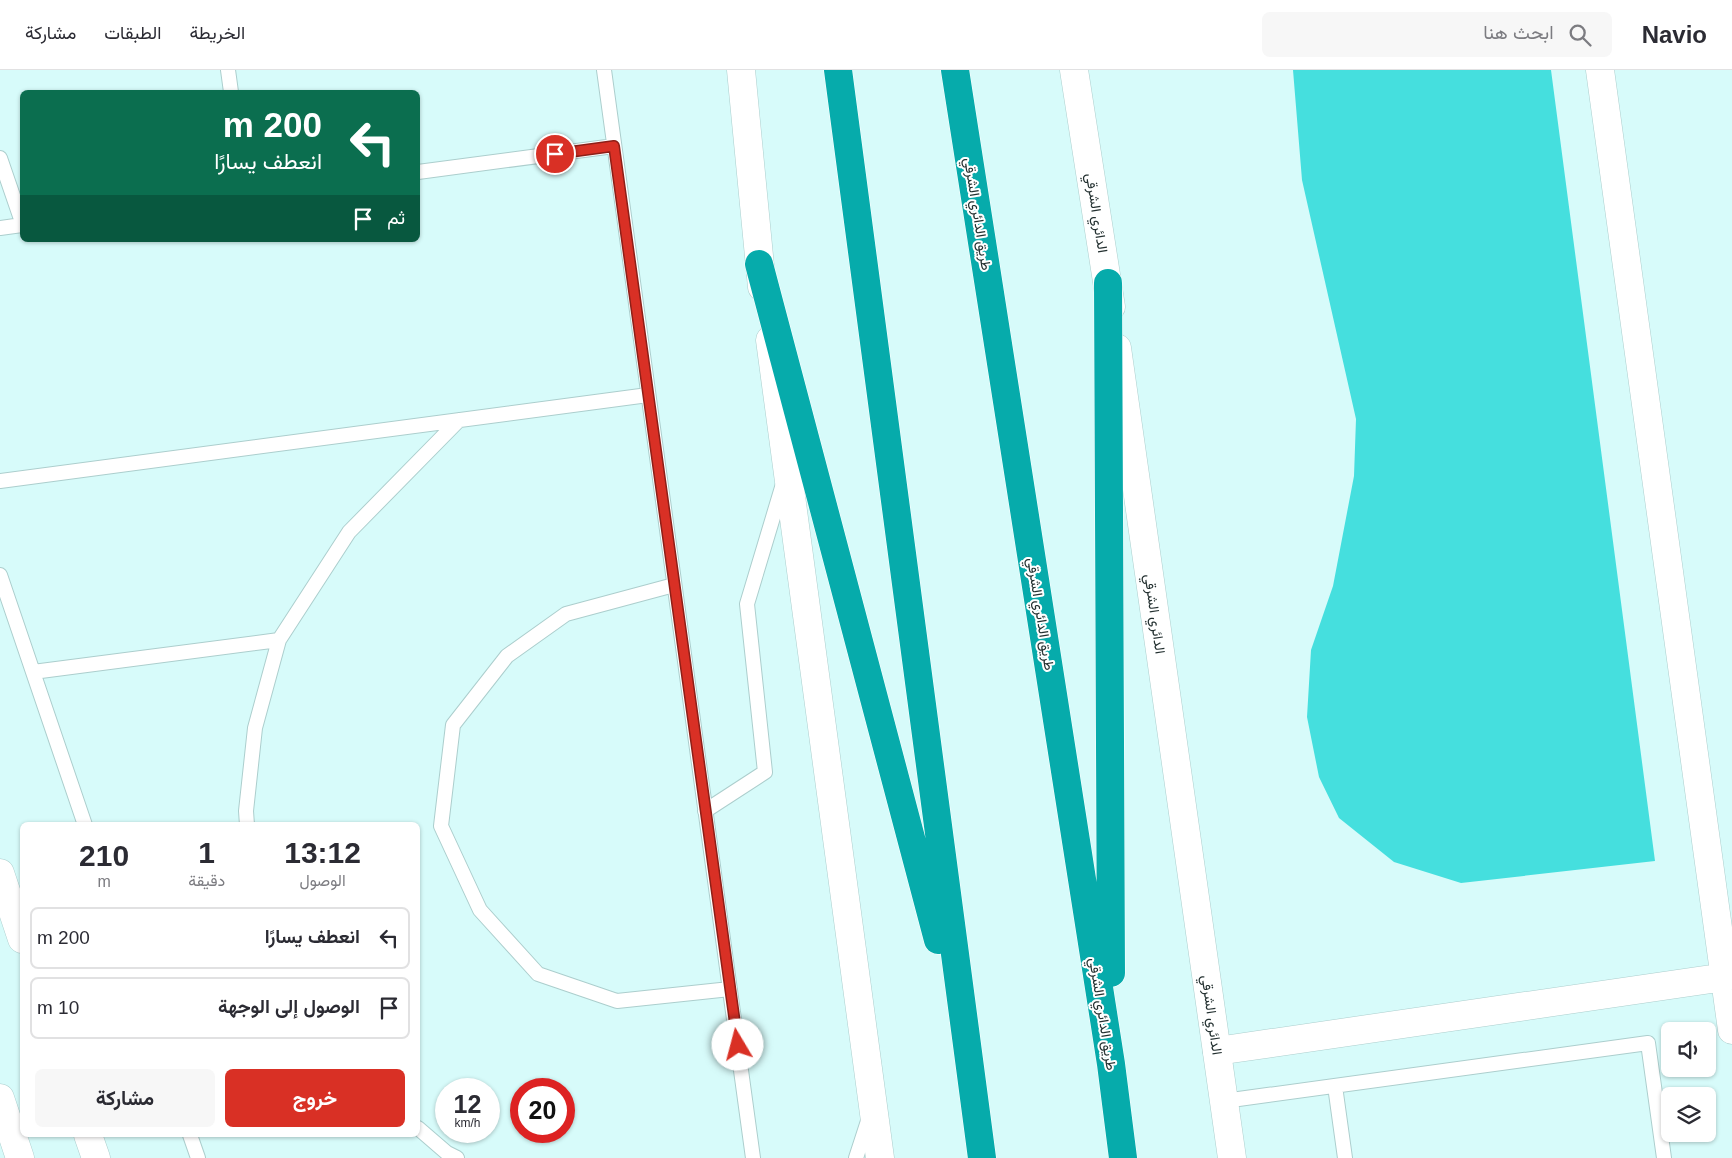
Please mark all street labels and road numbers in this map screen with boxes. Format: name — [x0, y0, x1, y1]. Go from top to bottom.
street label: طريق الدائري الشرقي — [957, 156, 995, 272]
street label: الدائري الشرقي — [1079, 172, 1111, 255]
street label: طريق الدائري الشرقي — [1020, 556, 1058, 672]
street label: الدائري الشرقي — [1138, 573, 1169, 656]
street label: طريق الدائري الشرقي — [1082, 956, 1120, 1072]
street label: الدائري الشرقي — [1195, 974, 1226, 1057]

